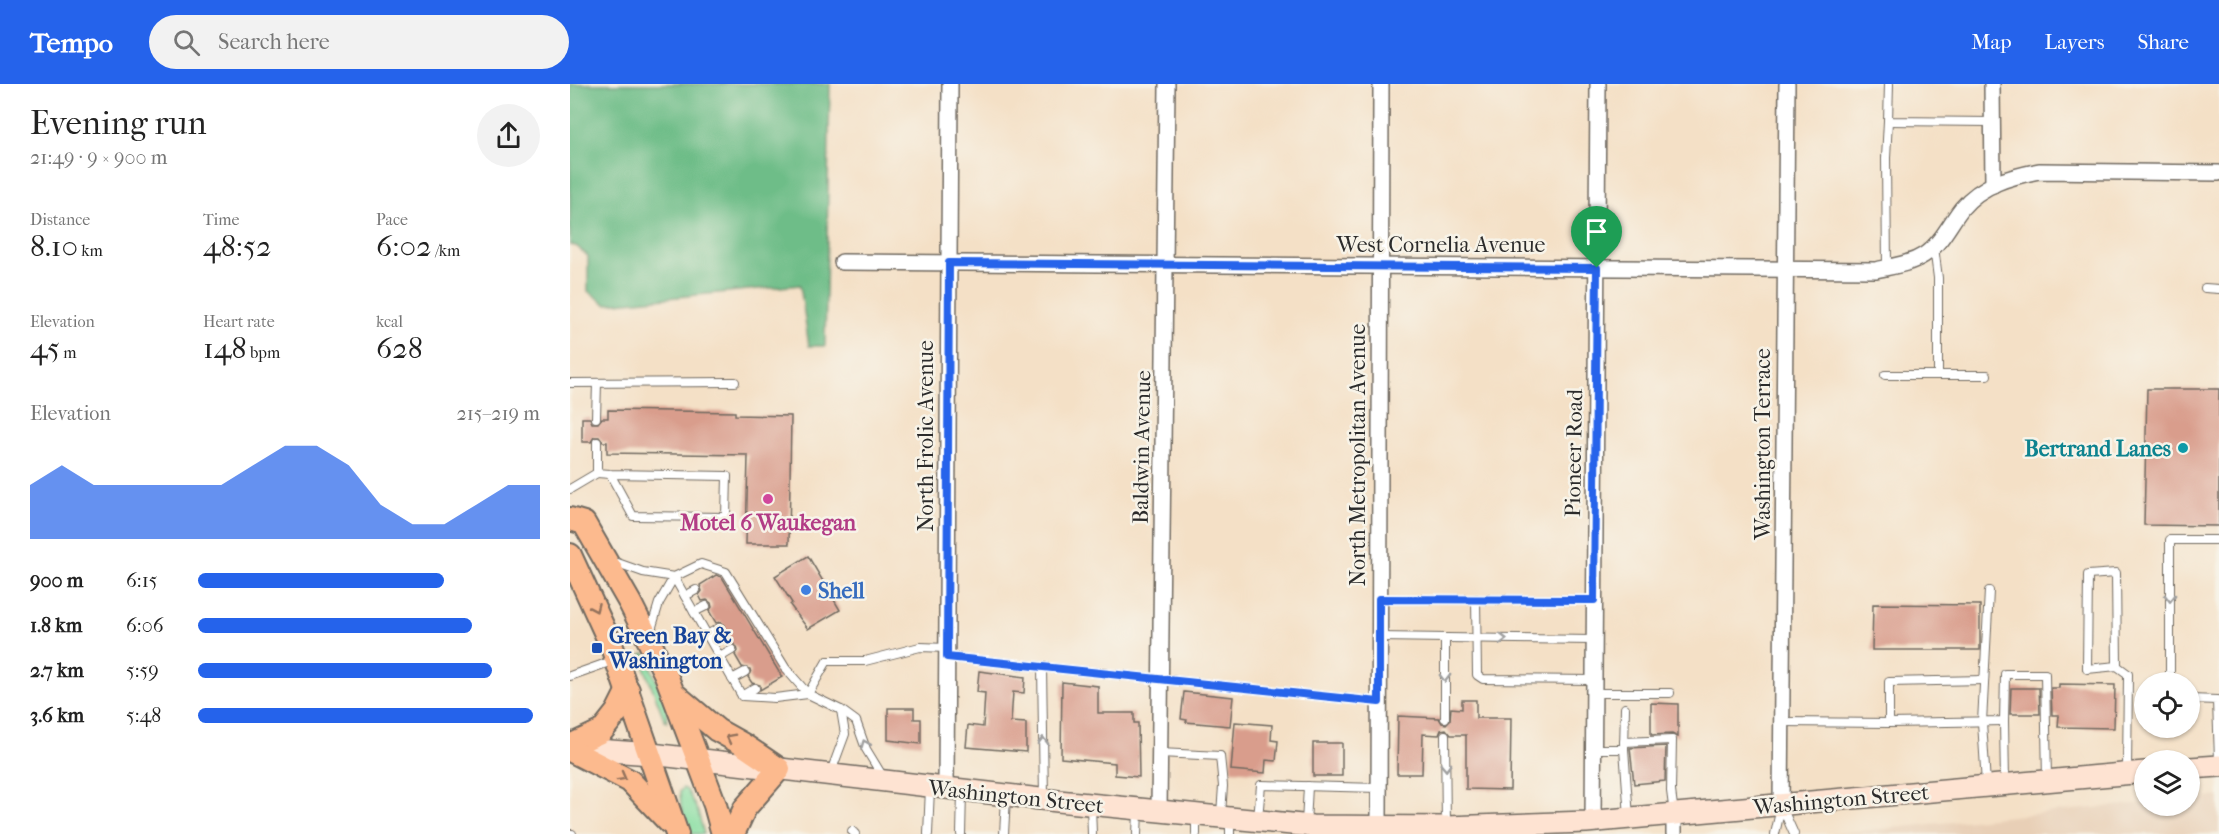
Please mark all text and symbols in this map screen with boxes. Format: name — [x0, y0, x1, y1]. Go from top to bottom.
search box — [149, 15, 569, 69]
text: Tempo — [30, 26, 113, 59]
icon: search — [170, 26, 203, 59]
text: Search here — [218, 29, 330, 55]
text: Map — [1971, 30, 2012, 54]
text: Layers — [2045, 30, 2104, 54]
text: Share — [2137, 30, 2189, 54]
text: Evening run — [30, 104, 207, 143]
button: share — [477, 104, 540, 167]
text: 21:49 · 9 × 900 m — [30, 146, 167, 169]
pin — [1571, 206, 1622, 268]
text: Distance — [30, 210, 90, 229]
text: Time — [203, 210, 239, 229]
text: Pace — [376, 210, 408, 229]
icon: arrive — [1580, 215, 1613, 248]
text: 8.10 — [30, 229, 78, 264]
text: 48:52 — [203, 229, 271, 264]
text: 6:02 — [376, 229, 432, 264]
street label: West Cornelia Avenue — [1336, 232, 1546, 258]
text: km — [78, 241, 103, 260]
text: /km — [432, 241, 460, 260]
text: Elevation — [30, 312, 95, 331]
text: Heart rate — [203, 312, 275, 331]
text: kcal — [376, 312, 403, 331]
street label: North Metropolitan Avenue — [1345, 324, 1371, 586]
text: 45 — [30, 331, 60, 366]
text: 148 — [203, 331, 247, 366]
text: 628 — [376, 331, 423, 366]
street label: North Frolic Avenue — [913, 340, 939, 532]
text: m — [60, 343, 77, 362]
text: bpm — [247, 343, 280, 362]
street label: Washington Terrace — [1750, 348, 1776, 541]
street label: Baldwin Avenue — [1128, 370, 1156, 524]
street label: Pioneer Road — [1560, 388, 1588, 517]
text: Elevation — [30, 402, 111, 425]
text: 215–219 m — [456, 402, 540, 425]
place label: Bertrand Lanes — [2024, 436, 2171, 462]
marker: Bertrand Lanes — [2176, 441, 2190, 455]
marker: Motel 6 Waukegan — [761, 492, 775, 506]
place label: Motel 6 Waukegan — [679, 510, 856, 536]
text: 900 m — [30, 569, 83, 592]
text: 6:15 — [126, 569, 157, 592]
place label: Shell — [818, 578, 865, 604]
marker: Shell — [799, 583, 813, 597]
one-way arrow — [2164, 594, 2176, 603]
one-way arrow — [588, 601, 600, 612]
text: 1.8 km — [30, 614, 82, 637]
text: 6:06 — [126, 614, 164, 637]
place label: Green Bay & Washington — [608, 623, 732, 674]
one-way arrow — [1499, 633, 1508, 645]
marker: Green Bay & Washington — [590, 641, 604, 655]
text: 2.7 km — [30, 659, 84, 682]
text: 5:59 — [126, 659, 159, 682]
map controls — [2134, 672, 2200, 816]
button: locate — [2134, 672, 2200, 738]
one-way arrow — [1439, 674, 1451, 683]
text: 3.6 km — [30, 704, 84, 727]
text: 5:48 — [126, 704, 161, 727]
one-way arrow — [726, 734, 737, 745]
one-way arrow — [1037, 737, 1049, 746]
one-way arrow — [860, 739, 872, 750]
button: layers — [2134, 750, 2200, 816]
one-way arrow — [1440, 762, 1452, 771]
one-way arrow — [616, 770, 626, 781]
street label: Washington Street — [926, 775, 1105, 819]
street label: Washington Street — [1751, 779, 1930, 821]

